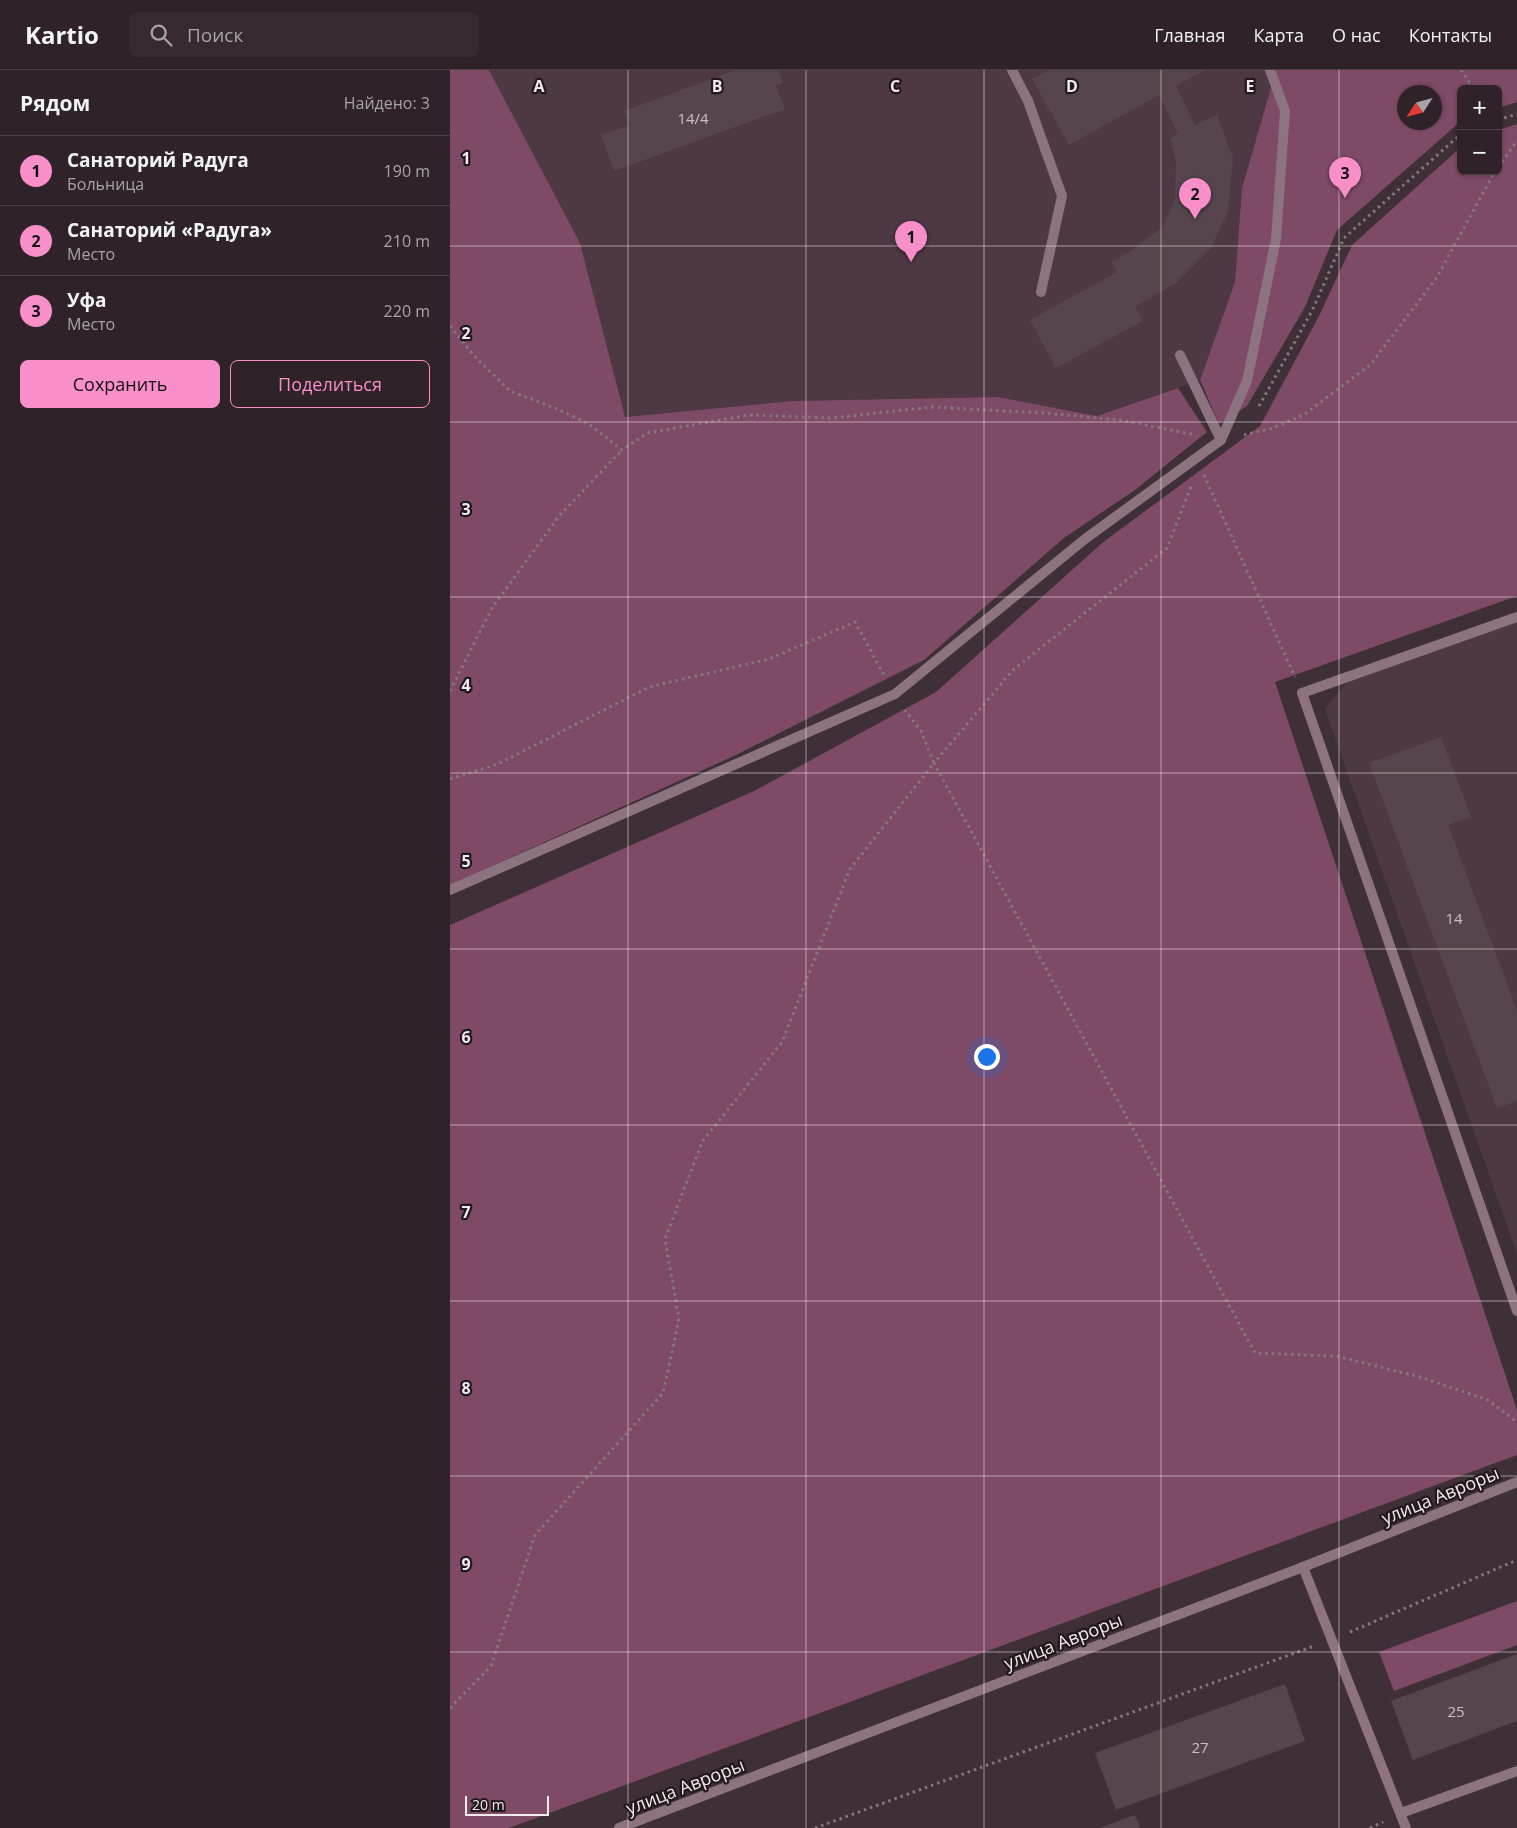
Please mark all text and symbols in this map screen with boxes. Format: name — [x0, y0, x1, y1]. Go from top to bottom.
search box — [129, 12, 479, 57]
text: Kartio — [25, 18, 99, 51]
icon: search — [147, 21, 175, 49]
text: Поиск — [187, 22, 243, 48]
text: Главная — [1154, 23, 1226, 47]
text: Карта — [1254, 23, 1304, 47]
text: О нас — [1332, 23, 1381, 47]
text: Контакты — [1409, 23, 1492, 47]
text: A — [533, 75, 545, 97]
text: B — [712, 75, 722, 97]
text: C — [890, 75, 900, 97]
text: D — [1066, 75, 1078, 97]
text: E — [1246, 75, 1255, 97]
north arrow — [1397, 85, 1442, 130]
map controls — [1457, 85, 1502, 175]
button: + — [1457, 85, 1502, 130]
text: Рядом — [20, 89, 90, 117]
text: Найдено: 3 — [344, 92, 430, 114]
house number: 14/4 — [677, 108, 709, 128]
button: − — [1457, 130, 1502, 175]
text: Санаторий Радуга — [67, 147, 249, 173]
text: 1 — [461, 147, 471, 169]
pin: 3 — [1329, 157, 1361, 198]
text: 1 — [31, 160, 41, 182]
text: 190 m — [384, 160, 430, 182]
text: Больница — [67, 173, 144, 195]
pin: 2 — [1179, 178, 1211, 219]
text: Санаторий «Радуга» — [67, 217, 272, 243]
pin: 1 — [895, 221, 927, 262]
text: 2 — [31, 230, 41, 252]
text: 210 m — [384, 230, 430, 252]
text: Место — [67, 243, 115, 265]
text: Уфа — [67, 287, 107, 313]
text: 3 — [31, 300, 41, 322]
text: 220 m — [384, 300, 430, 322]
text: Место — [67, 313, 115, 335]
text: 2 — [461, 322, 471, 344]
button: Сохранить — [20, 360, 220, 408]
button: Поделиться — [230, 360, 430, 408]
text: 3 — [461, 498, 471, 520]
text: 4 — [461, 674, 471, 696]
text: 5 — [461, 850, 471, 872]
house number: 14 — [1445, 908, 1463, 928]
text: 6 — [461, 1026, 471, 1048]
your location — [974, 1044, 1000, 1070]
text: 7 — [461, 1201, 471, 1223]
text: 8 — [461, 1377, 471, 1399]
street label: улица Авроры — [1378, 1460, 1502, 1530]
text: 9 — [461, 1553, 471, 1575]
street label: улица Авроры — [1000, 1607, 1126, 1675]
house number: 25 — [1447, 1701, 1465, 1721]
house number: 27 — [1191, 1737, 1209, 1757]
street label: улица Авроры — [622, 1752, 748, 1820]
scale bar — [465, 1793, 549, 1816]
text: 20 m — [472, 1795, 505, 1814]

